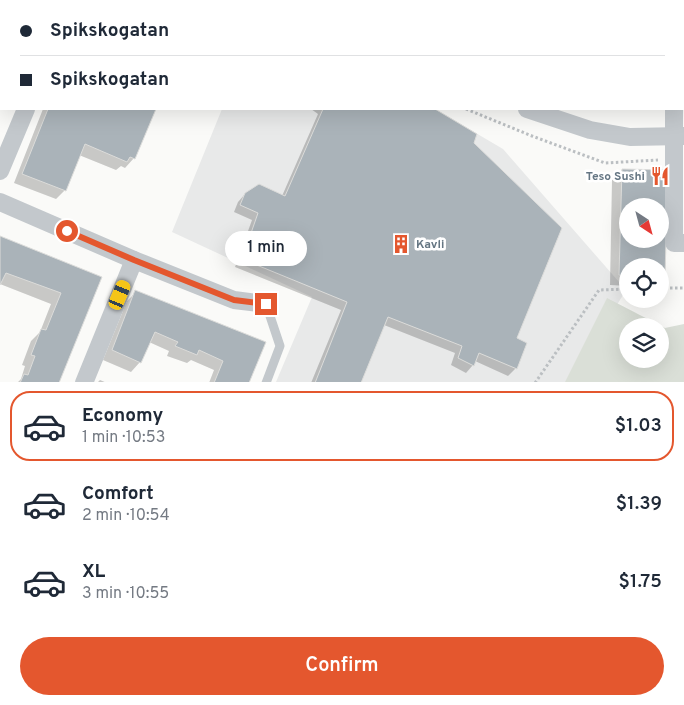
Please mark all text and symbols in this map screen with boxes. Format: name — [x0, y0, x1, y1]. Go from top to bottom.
text: Spikskogatan — [50, 19, 169, 43]
text: Spikskogatan — [50, 68, 169, 92]
restaurant icon: Teso Sushi — [649, 165, 671, 187]
place label: Teso Sushi — [586, 169, 645, 185]
north arrow — [619, 198, 669, 248]
map controls — [619, 198, 669, 368]
route start — [56, 220, 78, 242]
callout: 1 min — [225, 232, 307, 266]
building icon: Kavli — [390, 233, 412, 255]
place label: Kavli — [416, 237, 444, 253]
text: 1 min — [247, 238, 285, 258]
button: locate — [619, 258, 669, 308]
car — [107, 278, 132, 312]
route end — [255, 293, 277, 315]
button: layers — [619, 318, 669, 368]
icon: car — [22, 404, 67, 449]
text: Economy — [82, 404, 163, 428]
text: $1.03 — [615, 414, 662, 438]
text: 1 min · 10:53 — [82, 428, 165, 448]
icon: car — [22, 482, 67, 527]
text: Comfort — [82, 482, 154, 506]
text: $1.39 — [616, 492, 662, 516]
text: 2 min · 10:54 — [82, 506, 170, 526]
icon: car — [22, 560, 67, 605]
text: XL — [82, 560, 105, 584]
text: $1.75 — [619, 570, 662, 594]
text: 3 min · 10:55 — [82, 584, 169, 604]
button: Confirm — [20, 637, 664, 695]

